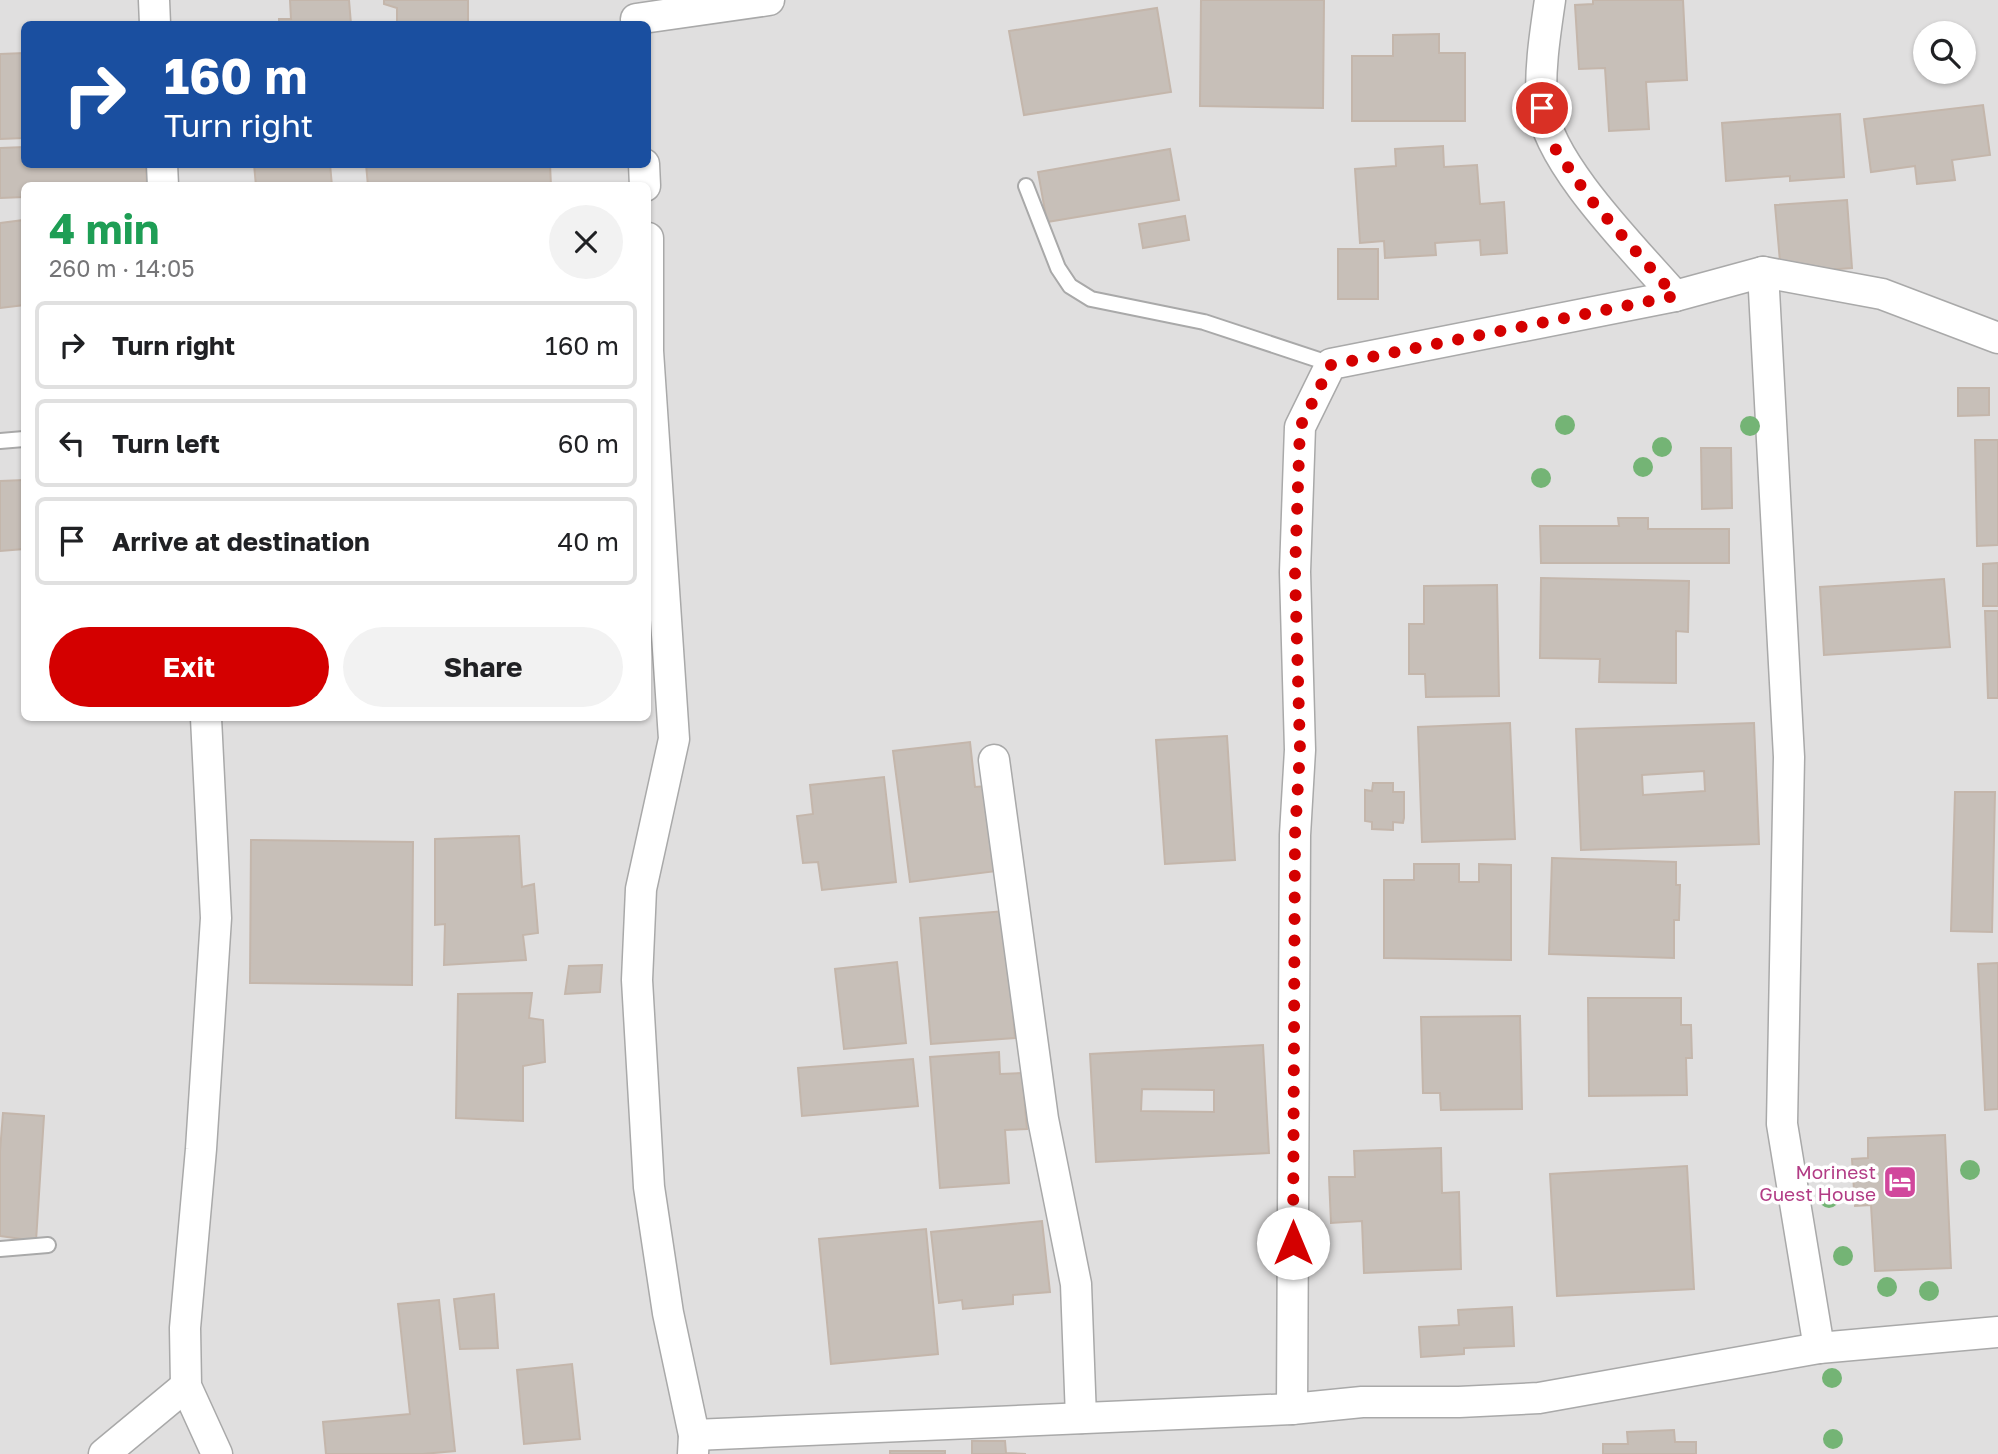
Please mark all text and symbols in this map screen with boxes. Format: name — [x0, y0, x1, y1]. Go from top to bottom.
map controls — [1913, 21, 1976, 84]
button: search — [1913, 21, 1976, 84]
text: 160 m — [164, 46, 307, 105]
icon: right — [49, 49, 140, 140]
pin — [1512, 78, 1572, 138]
icon: arrive — [1523, 89, 1561, 127]
text: Turn right — [164, 106, 313, 144]
text: 4 min — [49, 203, 159, 253]
button: close — [549, 205, 623, 279]
text: 260 m · 14:05 — [49, 254, 195, 282]
icon: right — [53, 326, 91, 364]
text: Turn right — [112, 330, 235, 361]
text: 160 m — [545, 330, 619, 361]
icon: left — [53, 424, 91, 462]
text: Turn left — [112, 428, 220, 459]
text: 60 m — [558, 428, 619, 459]
icon: arrive — [53, 522, 91, 560]
text: Arrive at destination — [112, 526, 370, 557]
text: 40 m — [558, 526, 619, 557]
button: Exit — [49, 627, 329, 707]
button: Share — [343, 627, 623, 707]
place label: Morinest Guest House — [1759, 1160, 1876, 1205]
hotel icon: Morinest Guest House — [1881, 1163, 1919, 1201]
position arrow — [1256, 1206, 1330, 1280]

